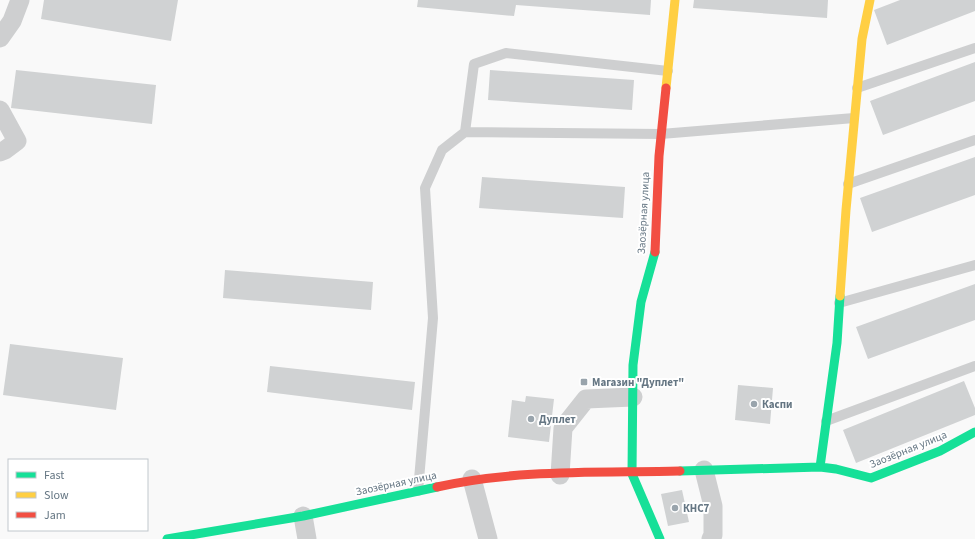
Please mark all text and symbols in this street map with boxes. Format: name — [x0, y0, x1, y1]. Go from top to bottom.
street label: Заозёрная улица — [634, 172, 653, 255]
place label: Магазин "Дуплет" — [592, 375, 684, 390]
marker: Магазин "Дуплет" — [579, 377, 589, 387]
place label: Каспи — [762, 397, 792, 412]
marker: Каспи — [749, 399, 759, 409]
place label: Дуплет — [539, 412, 576, 427]
marker: Дуплет — [526, 414, 536, 424]
street label: Заозёрная улица — [867, 427, 949, 472]
legend — [8, 459, 148, 531]
text: Fast — [44, 467, 64, 484]
street label: Заозёрная улица — [354, 468, 438, 499]
text: Slow — [44, 487, 69, 504]
place label: КНС7 — [683, 501, 710, 516]
marker: КНС7 — [670, 503, 680, 513]
text: Jam — [44, 507, 66, 524]

